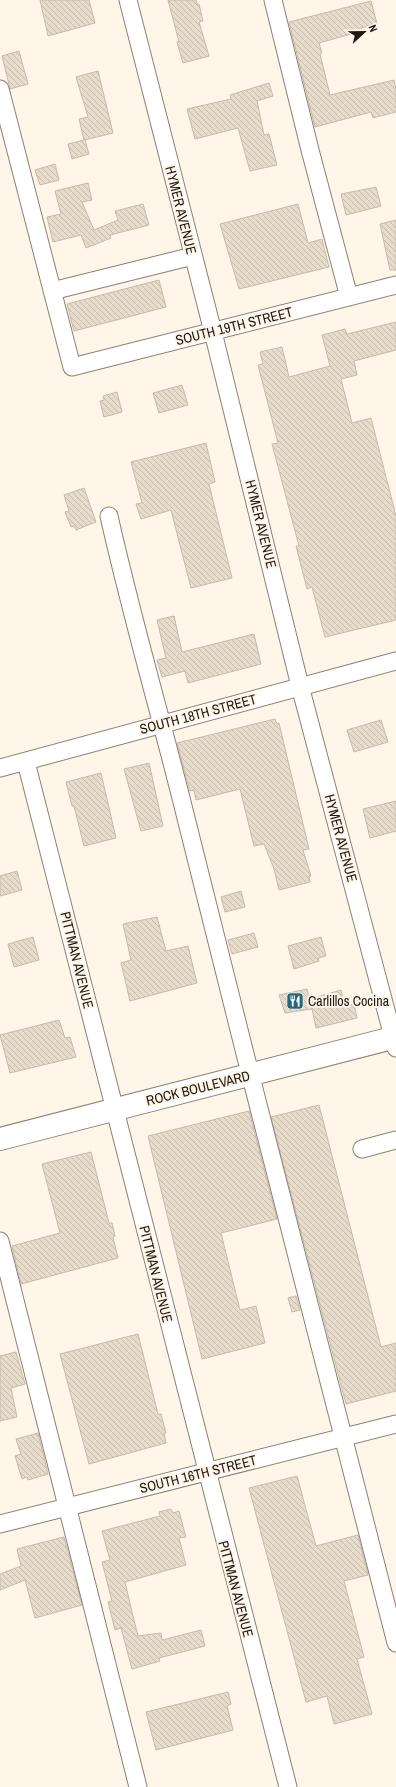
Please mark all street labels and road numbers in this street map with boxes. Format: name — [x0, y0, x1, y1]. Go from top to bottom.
street label: HYMER AVENUE — [161, 164, 201, 256]
street label: SOUTH 19TH STREET — [174, 303, 294, 349]
street label: HYMER AVENUE — [241, 478, 281, 570]
street label: SOUTH 18TH STREET — [138, 690, 258, 738]
street label: HYMER AVENUE — [321, 792, 361, 884]
street label: PITTMAN AVENUE — [56, 910, 98, 1010]
street label: ROCK BOULEVARD — [144, 1066, 252, 1110]
street label: PITTMAN AVENUE — [135, 1224, 177, 1324]
street label: SOUTH 16TH STREET — [138, 1451, 258, 1497]
street label: PITTMAN AVENUE — [214, 1539, 258, 1639]

